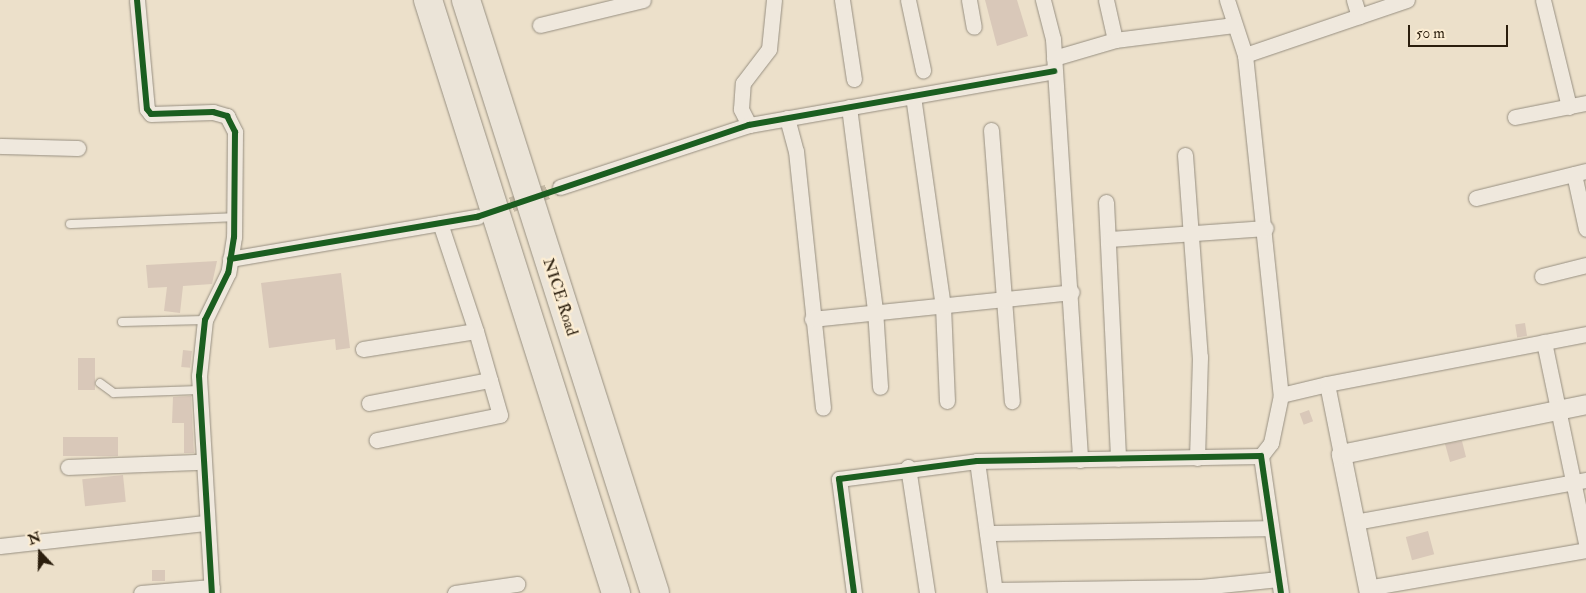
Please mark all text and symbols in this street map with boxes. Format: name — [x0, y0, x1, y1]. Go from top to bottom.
scale bar — [1411, 15, 1511, 47]
text: 50 m — [1416, 24, 1445, 43]
street label: NICE Road — [538, 256, 582, 338]
north arrow — [15, 528, 65, 578]
text: N — [26, 528, 43, 549]

